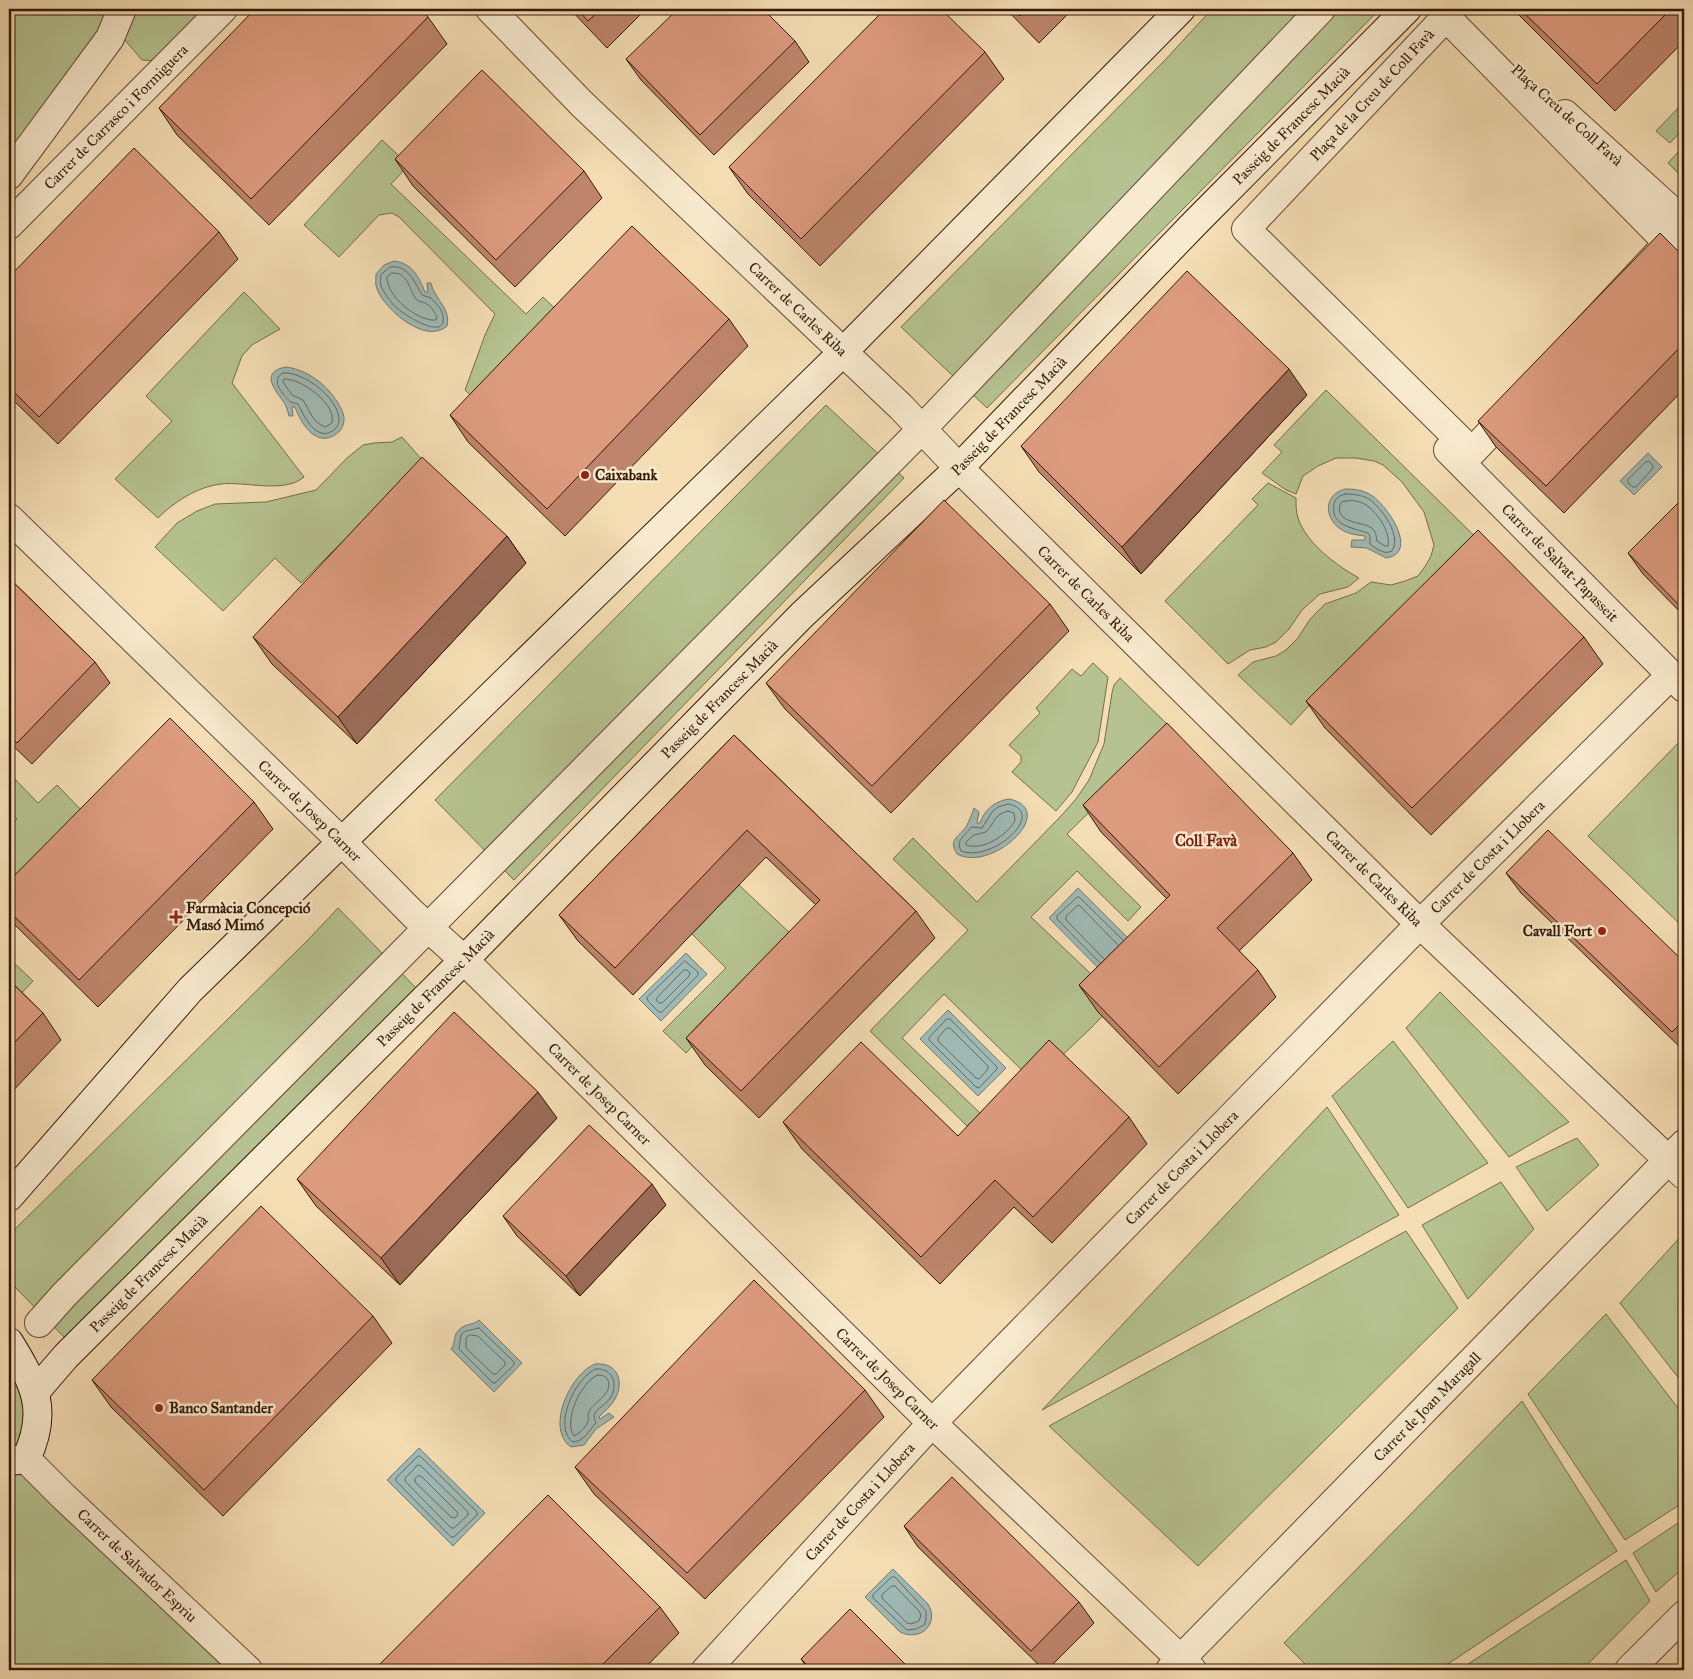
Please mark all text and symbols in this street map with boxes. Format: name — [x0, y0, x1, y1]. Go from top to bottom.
street label: Plaça de la Creu de Coll Favà — [1306, 25, 1438, 165]
street label: Carrer de Carrasco i Formiguera — [40, 40, 192, 193]
street label: Plaça Creu de Coll Favà — [1508, 60, 1627, 170]
street label: Passeig de Francesc Macià — [1229, 63, 1354, 189]
street label: Carrer de Carles Riba — [745, 258, 851, 361]
street label: Passeig de Francesc Macià — [947, 352, 1071, 480]
place label: Caixabank — [595, 466, 658, 484]
marker: Caixabank — [579, 469, 591, 481]
street label: Carrer de Salvat-Papasseit — [1498, 500, 1623, 626]
street label: Carrer de Carles Riba — [1034, 542, 1139, 646]
street label: Passeig de Francesc Macià — [657, 636, 782, 762]
street label: Carrer de Josep Carner — [254, 756, 366, 866]
street label: Carrer de Costa i Llobera — [1427, 796, 1549, 917]
street label: Carrer de Carles Riba — [1322, 827, 1427, 931]
district label: Coll Favà — [1175, 831, 1238, 850]
place label: Farmàcia Concepció Masó Mimó — [186, 899, 311, 934]
marker: Farmàcia Concepció Masó Mimó — [170, 911, 182, 923]
place label: Cavall Fort — [1523, 922, 1593, 940]
street label: Passeig de Francesc Macià — [373, 925, 499, 1051]
marker: Cavall Fort — [1596, 925, 1608, 937]
street label: Carrer de Josep Carner — [544, 1039, 655, 1149]
street label: Carrer de Costa i Llobera — [1122, 1106, 1242, 1229]
street label: Passeig de Francesc Macià — [86, 1211, 212, 1336]
street label: Carrer de Josep Carner — [832, 1324, 943, 1434]
street label: Carrer de Joan Maragall — [1370, 1348, 1485, 1465]
place label: Banco Santander — [169, 1399, 273, 1417]
marker: Banco Santander — [153, 1402, 165, 1414]
street label: Carrer de Costa i Llobera — [801, 1438, 919, 1565]
street label: Carrer de Salvador Espriu — [73, 1505, 201, 1626]

